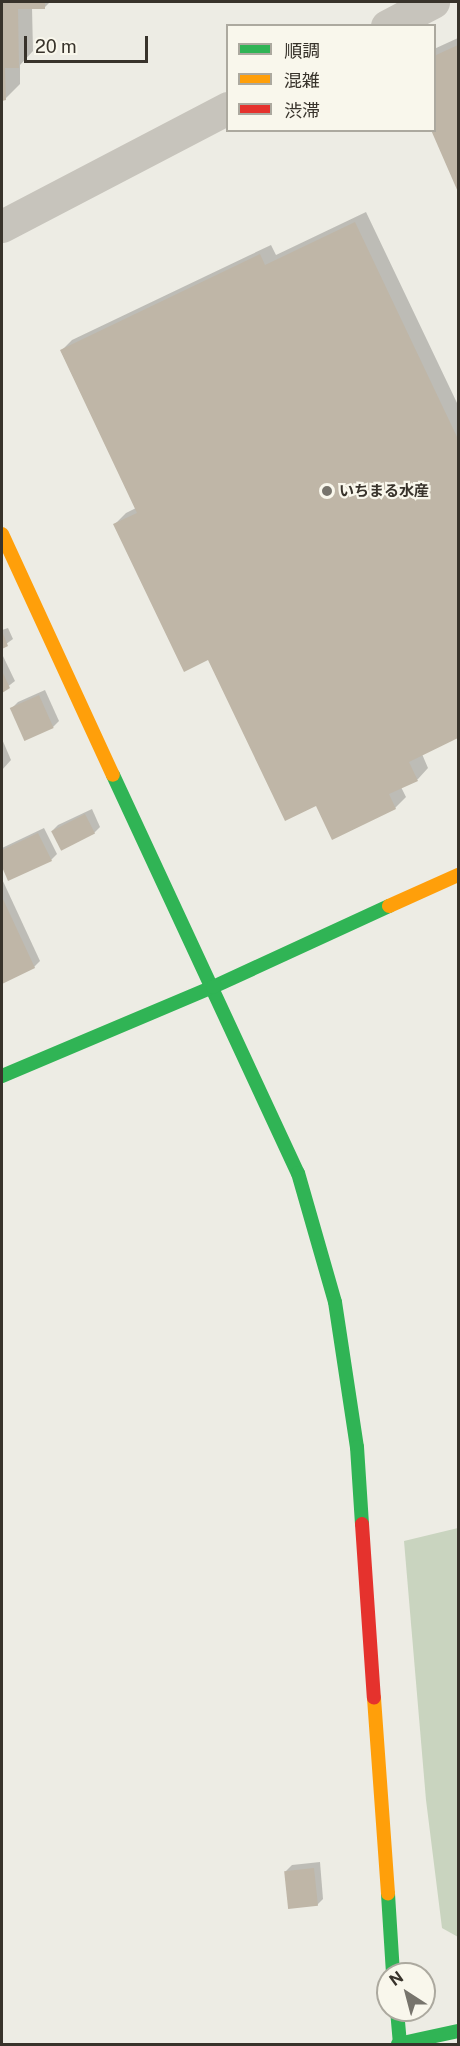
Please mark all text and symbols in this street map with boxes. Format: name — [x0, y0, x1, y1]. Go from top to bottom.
scale bar — [27, 24, 152, 62]
legend — [226, 24, 436, 132]
text: 20 m — [35, 36, 77, 57]
text: 順調 — [284, 40, 320, 61]
text: 混雑 — [284, 70, 320, 91]
text: 渋滞 — [284, 100, 320, 121]
place label: いちまる水産 — [339, 482, 429, 500]
marker: いちまる水産 — [320, 484, 334, 498]
north arrow — [376, 1962, 436, 2022]
text: N — [386, 1967, 407, 1990]

